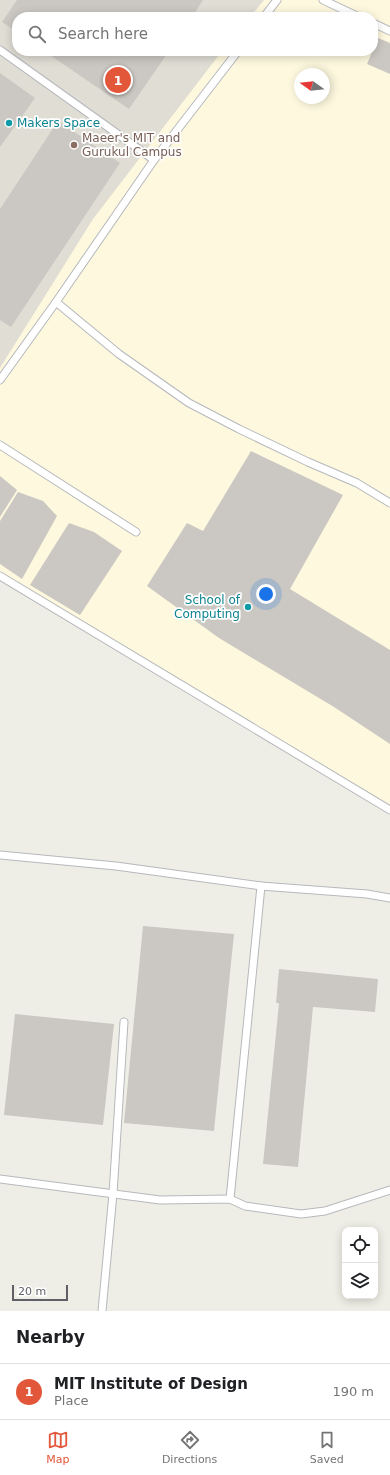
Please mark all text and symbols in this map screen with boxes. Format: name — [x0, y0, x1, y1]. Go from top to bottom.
search box — [12, 12, 378, 56]
icon: search — [26, 23, 48, 45]
text: Search here — [58, 25, 148, 43]
pin: 1 — [105, 65, 131, 95]
north arrow — [294, 68, 330, 104]
place label: Makers Space — [17, 116, 100, 130]
marker: Makers Space — [4, 118, 14, 128]
place label: Maeer's MIT and Gurukul Campus — [82, 131, 182, 159]
marker: Maeer's MIT and Gurukul Campus — [69, 140, 79, 150]
your location — [256, 584, 276, 604]
place label: School of Computing — [174, 593, 241, 621]
marker: School of Computing — [243, 602, 253, 612]
map controls — [342, 1227, 378, 1299]
button: locate — [342, 1227, 378, 1263]
button: layers — [342, 1263, 378, 1299]
scale bar — [12, 1283, 68, 1302]
text: 20 m — [18, 1285, 46, 1298]
text: Nearby — [16, 1327, 85, 1347]
text: MIT Institute of Design — [54, 1375, 248, 1393]
text: 1 — [24, 1384, 34, 1399]
text: 190 m — [332, 1384, 374, 1399]
text: Place — [54, 1393, 89, 1408]
tab: Map — [46, 1429, 69, 1466]
tab: Directions — [162, 1429, 217, 1466]
tab: Saved — [310, 1429, 344, 1466]

